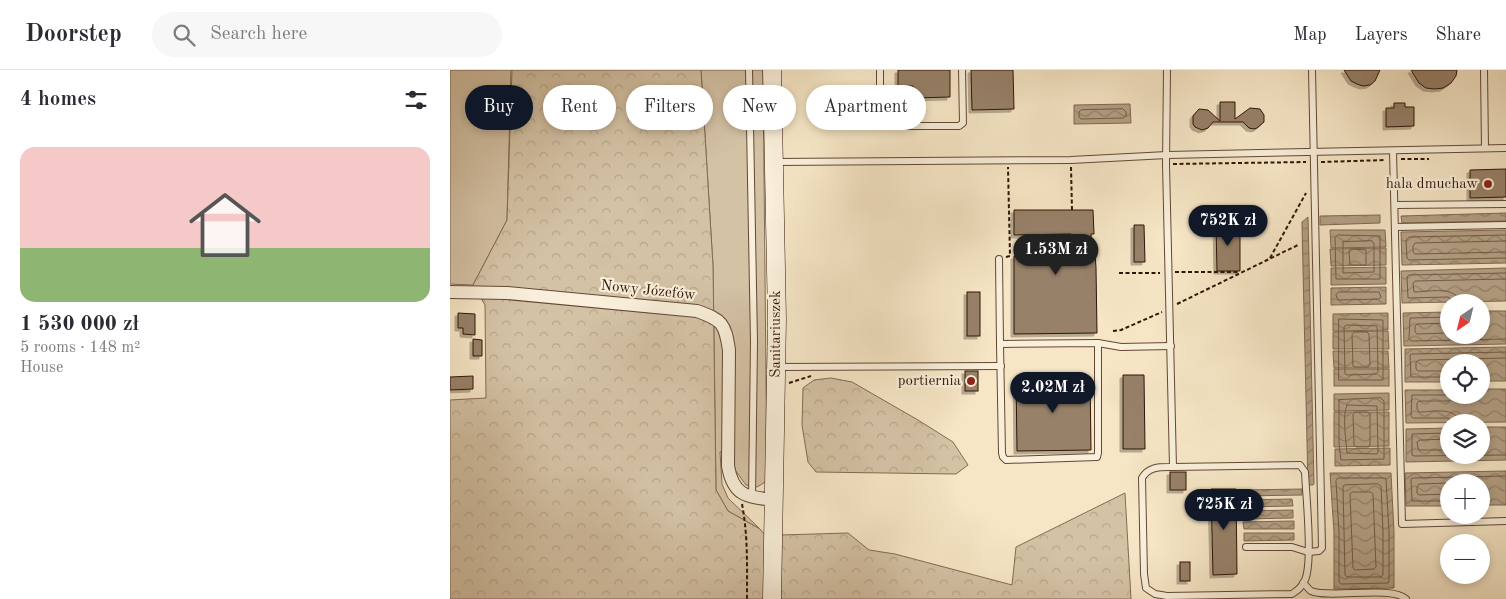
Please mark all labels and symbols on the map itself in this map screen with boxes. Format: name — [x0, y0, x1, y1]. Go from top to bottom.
place label: hala dmuchaw — [1386, 177, 1478, 192]
marker: hala dmuchaw — [1482, 178, 1494, 190]
pin: 752K zł — [1182, 204, 1274, 247]
pin: 1.53M zł — [1004, 234, 1108, 276]
street label: Nowy Józefów — [600, 279, 697, 303]
street label: Sanitariuszek — [769, 290, 784, 378]
north arrow — [1440, 294, 1490, 344]
pin: 2.02M zł — [1001, 372, 1105, 414]
place label: portiernia — [898, 374, 962, 389]
marker: portiernia — [965, 375, 977, 387]
pin: 725K zł — [1178, 488, 1270, 531]

